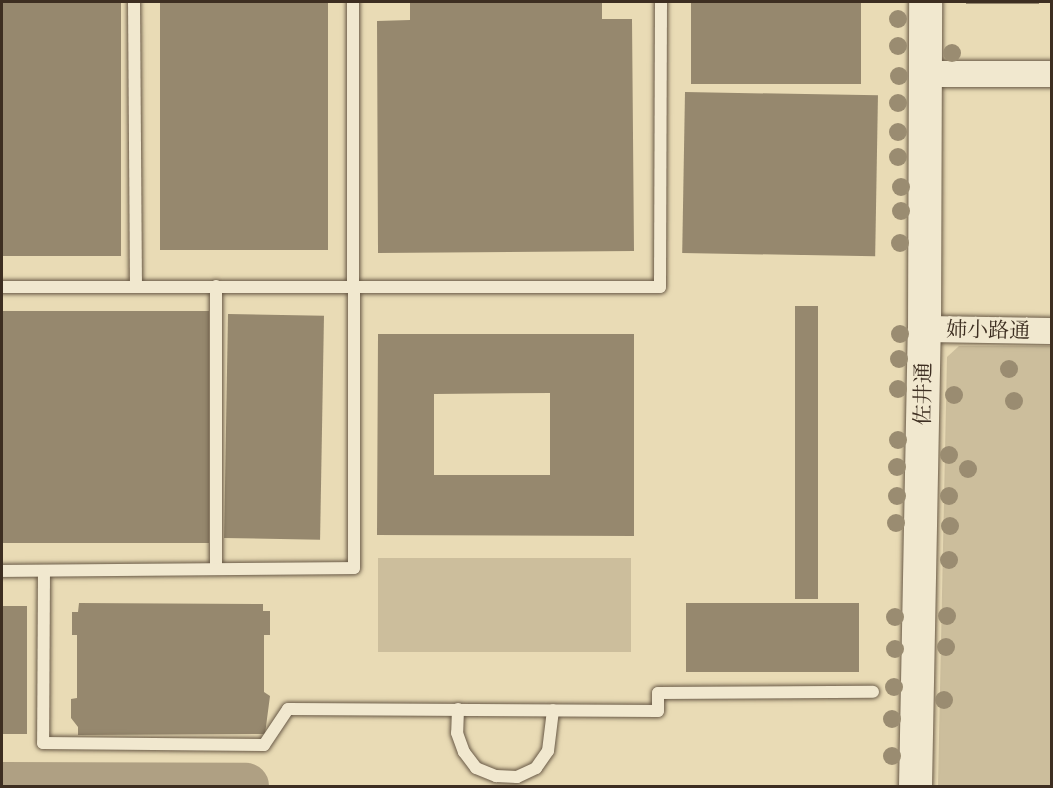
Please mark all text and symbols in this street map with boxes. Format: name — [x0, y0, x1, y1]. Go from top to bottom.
street label: 姉小路通 — [946, 317, 1030, 343]
street label: 佐井通 — [910, 362, 936, 426]

